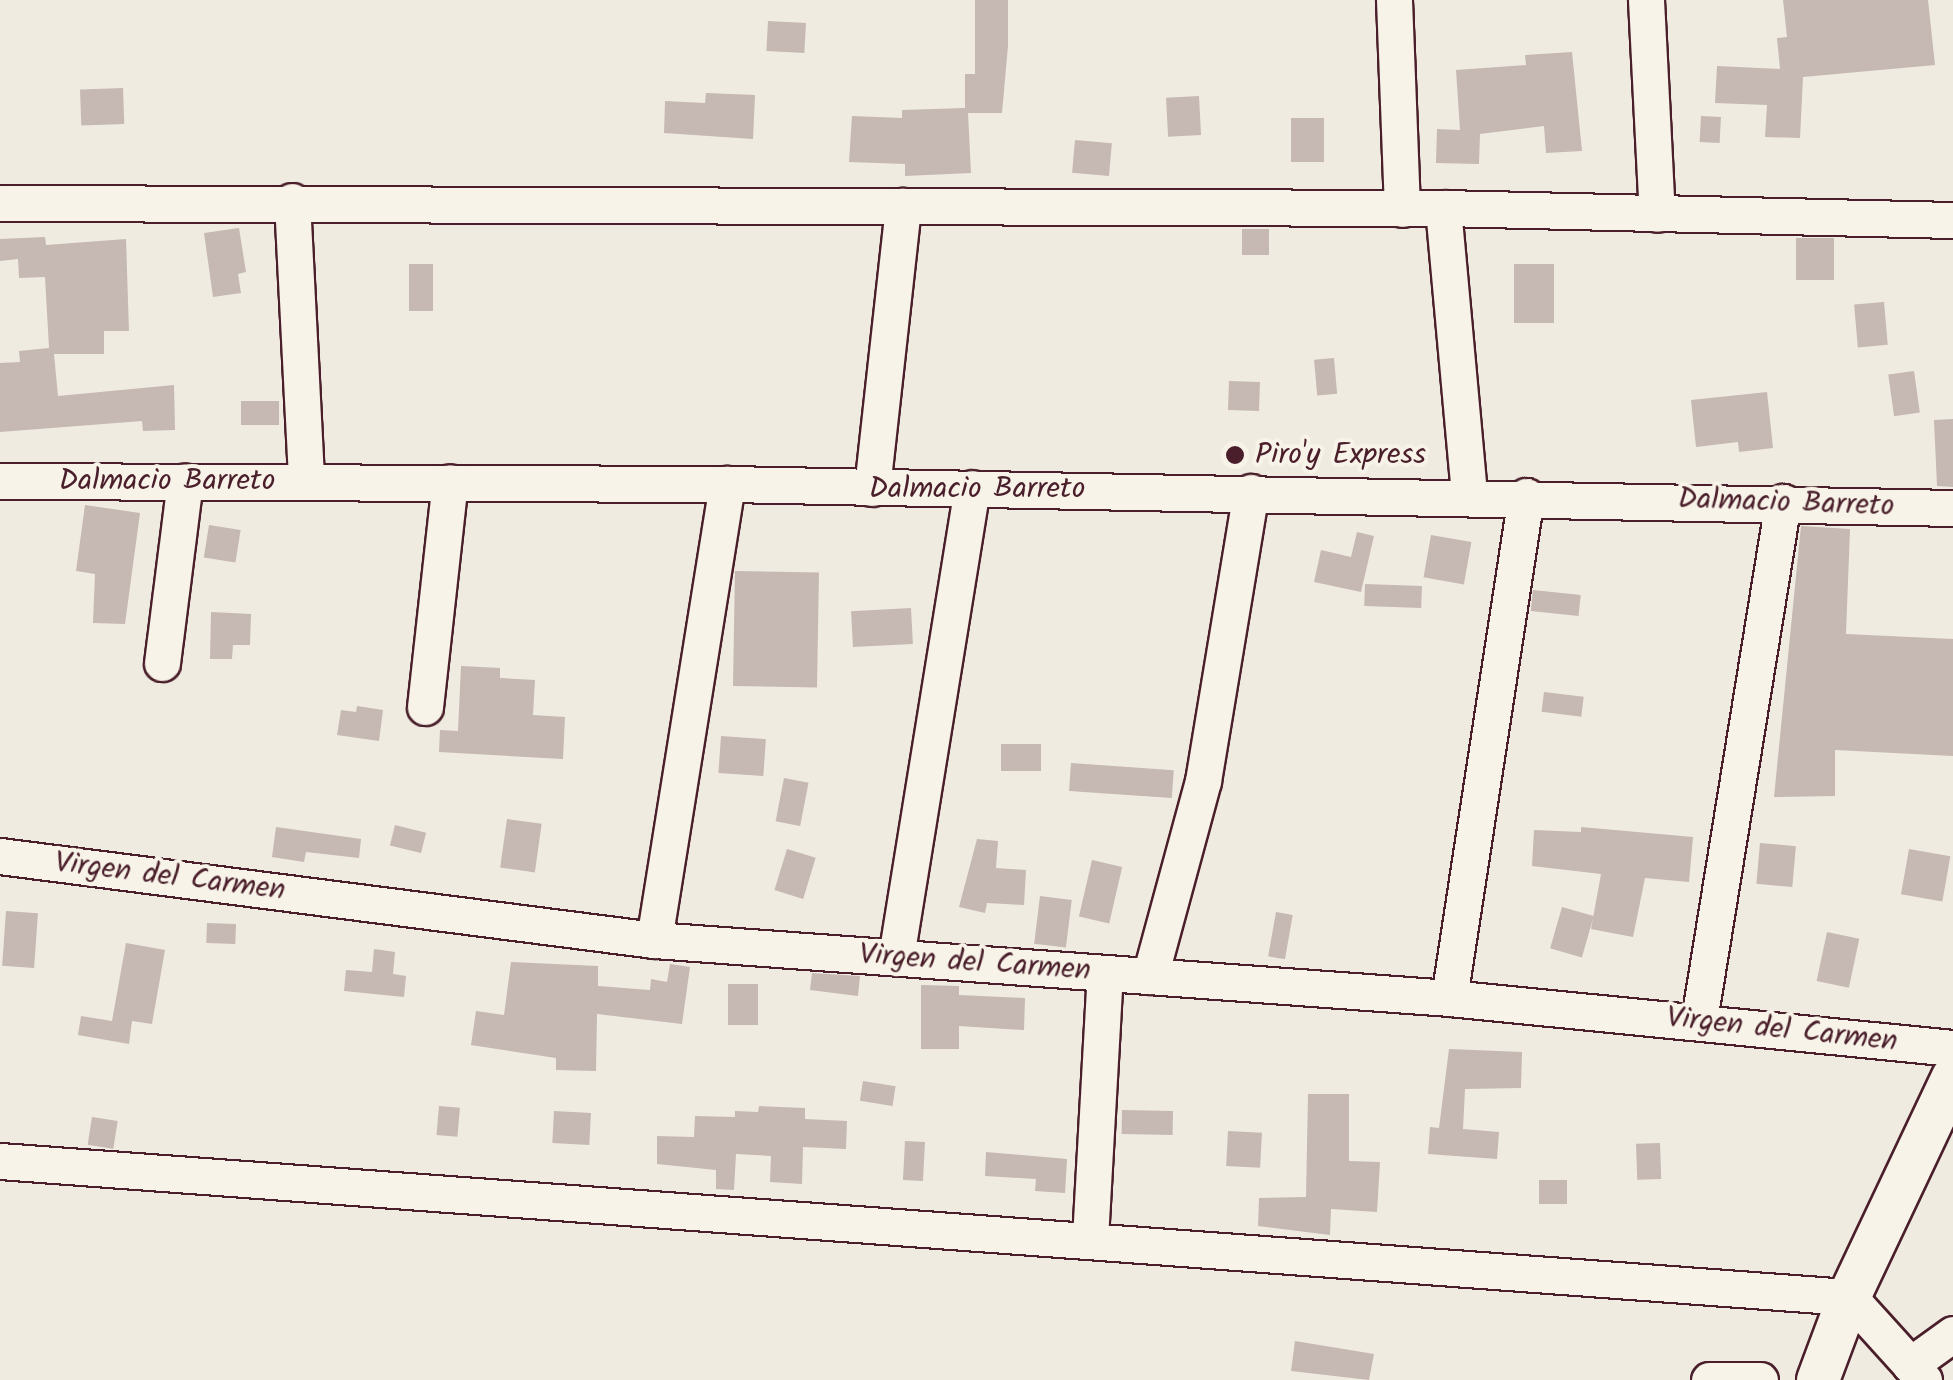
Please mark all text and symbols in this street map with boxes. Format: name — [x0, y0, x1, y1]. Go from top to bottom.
place label: Piro'y Express — [1255, 437, 1426, 473]
marker: Piro'y Express — [1224, 444, 1246, 466]
street label: Dalmacio Barreto — [59, 463, 275, 499]
street label: Dalmacio Barreto — [869, 471, 1085, 507]
street label: Dalmacio Barreto — [1677, 481, 1895, 525]
street label: Virgen del Carmen — [53, 845, 287, 909]
street label: Virgen del Carmen — [858, 937, 1092, 989]
street label: Virgen del Carmen — [1665, 1000, 1899, 1060]

